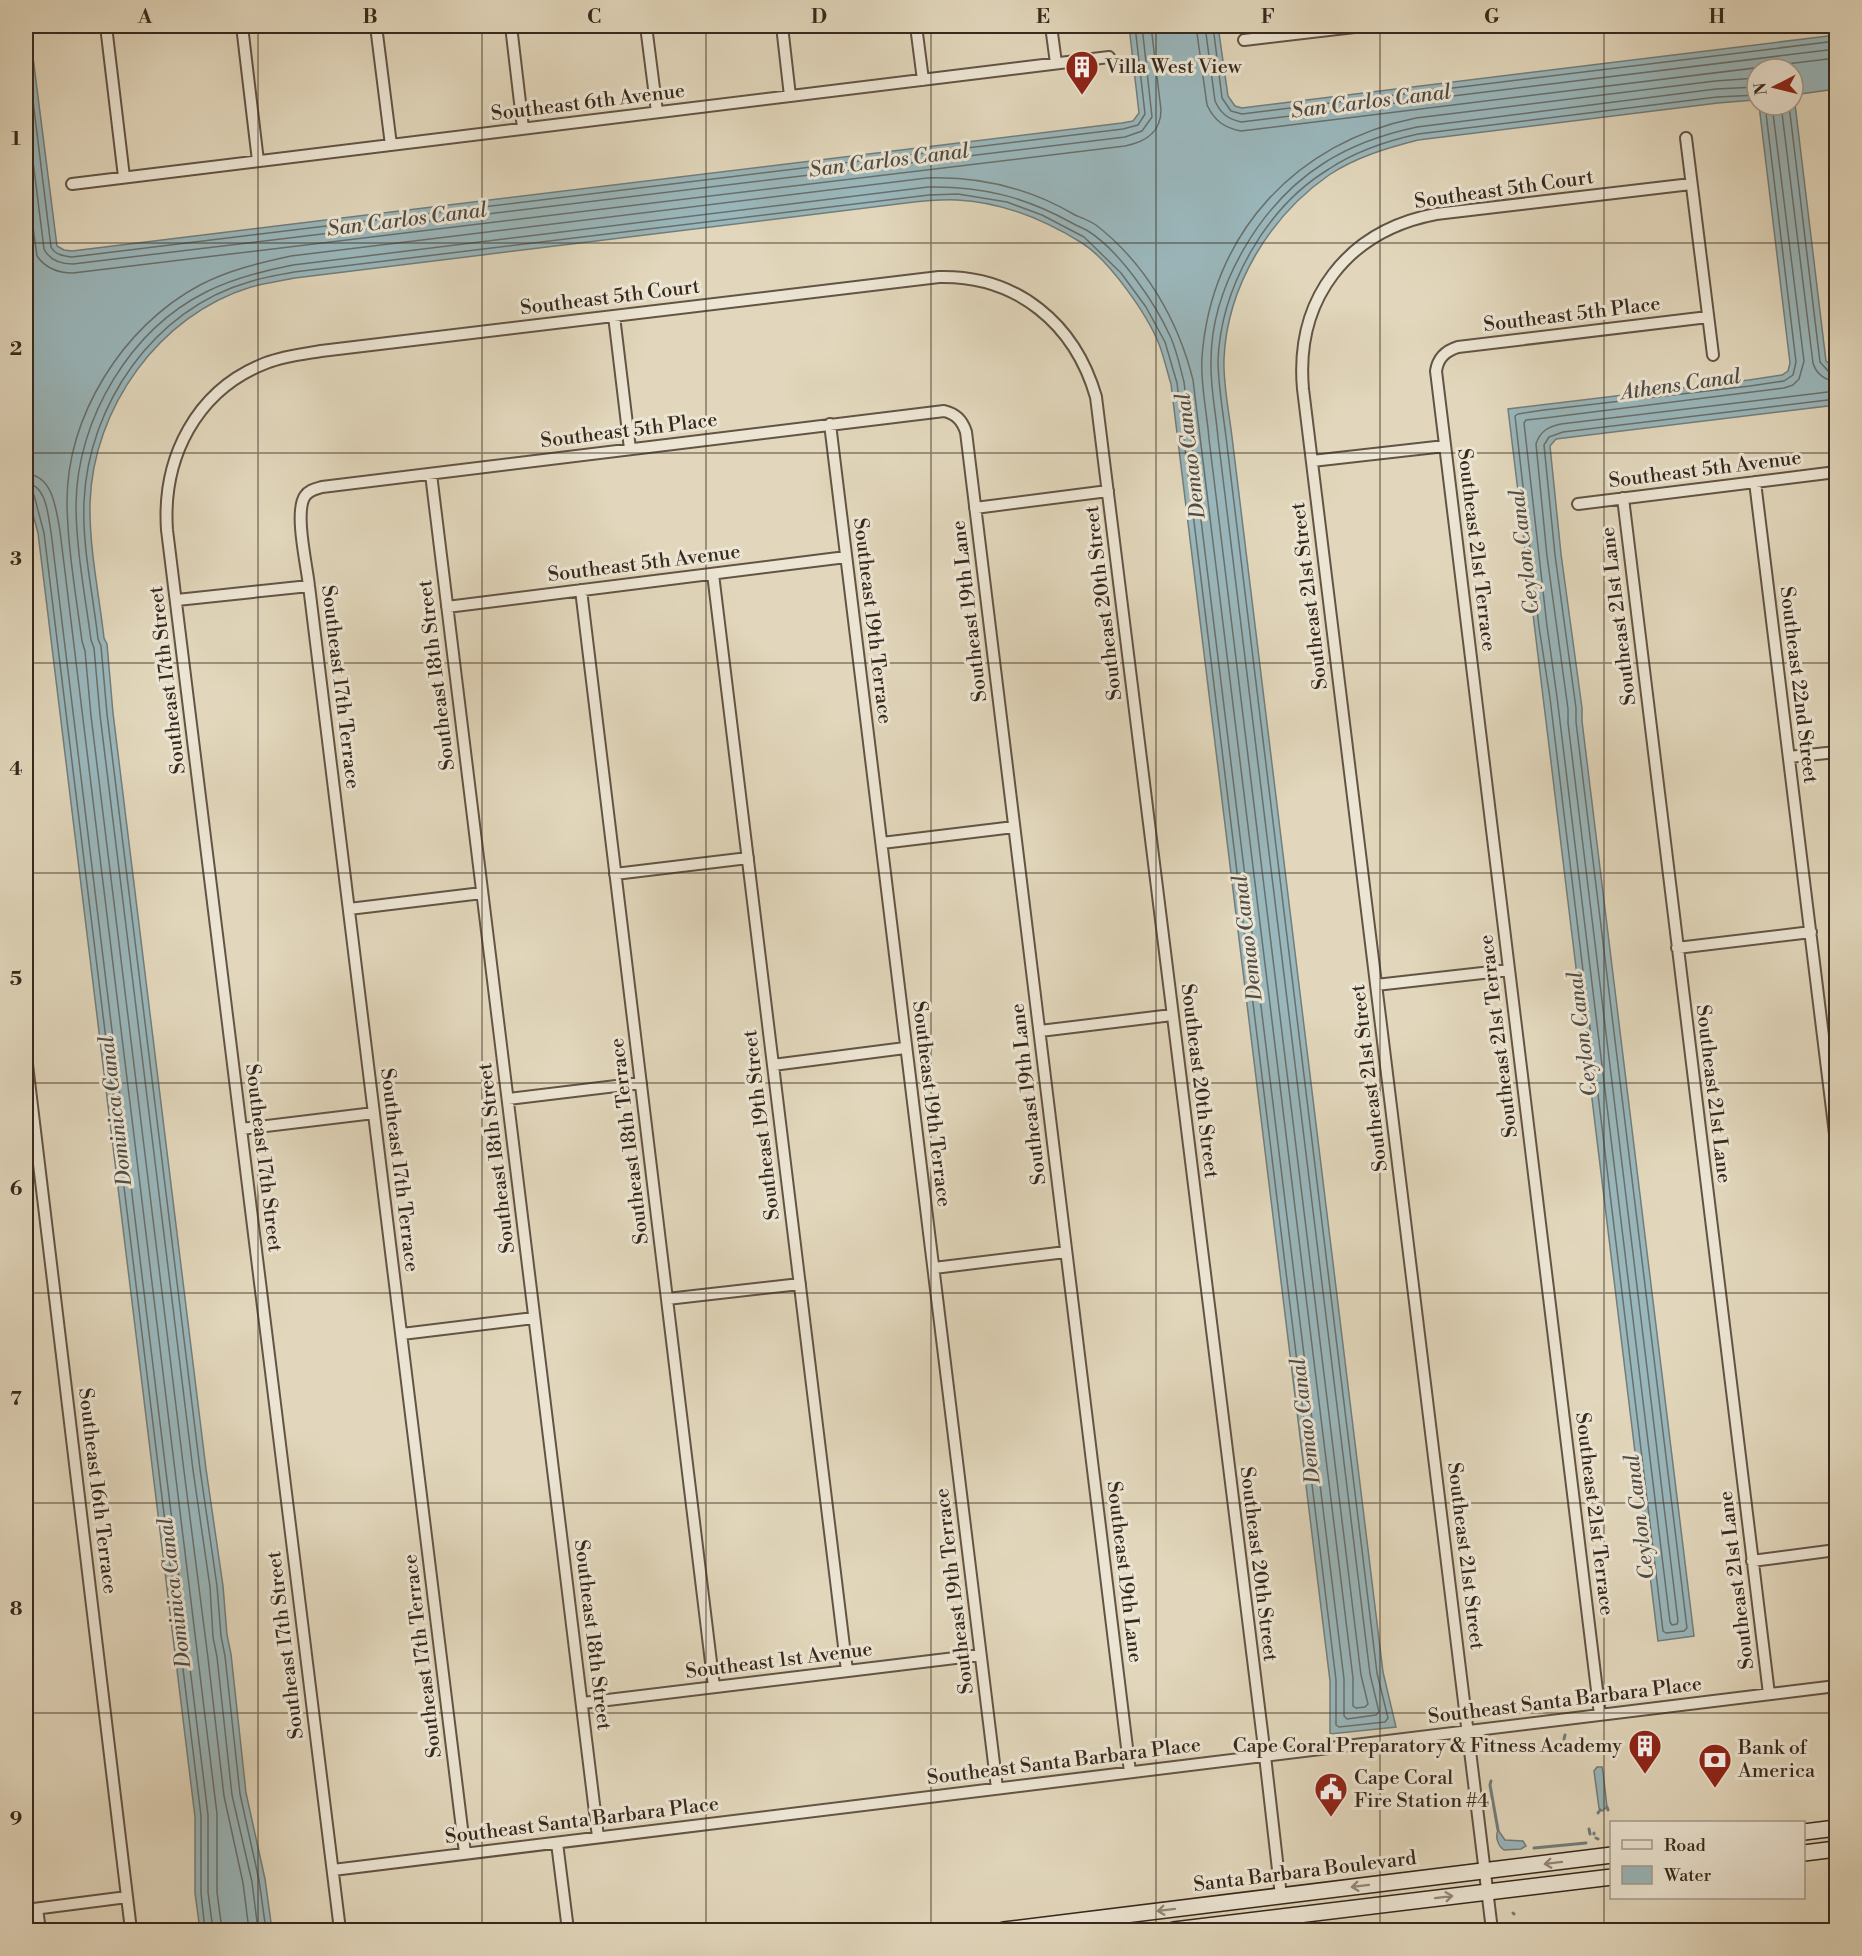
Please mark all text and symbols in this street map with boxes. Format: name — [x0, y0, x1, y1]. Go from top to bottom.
text: A — [137, 5, 153, 30]
text: B — [362, 5, 378, 30]
text: C — [587, 5, 601, 30]
text: D — [811, 5, 827, 30]
text: E — [1036, 5, 1050, 30]
text: F — [1261, 5, 1275, 30]
text: G — [1484, 5, 1500, 30]
text: H — [1709, 5, 1726, 30]
building icon: Villa West View — [1064, 49, 1100, 96]
place label: Villa West View — [1104, 55, 1243, 80]
north arrow — [1745, 57, 1805, 117]
street label: Southeast 6th Avenue — [490, 79, 686, 127]
water label: San Carlos Canal — [1290, 79, 1453, 125]
text: N — [1750, 81, 1772, 96]
text: 1 — [11, 127, 21, 152]
water label: San Carlos Canal — [808, 138, 971, 184]
street label: Southeast 5th Court — [1413, 165, 1595, 215]
water label: San Carlos Canal — [326, 197, 489, 243]
street label: Southeast 5th Court — [519, 275, 701, 321]
street label: Southeast 5th Place — [1482, 292, 1662, 338]
text: 2 — [10, 337, 22, 362]
water label: Athens Canal — [1617, 364, 1743, 407]
water label: Demao Canal — [1170, 392, 1212, 521]
street label: Southeast 5th Place — [539, 408, 719, 454]
street label: Southeast 5th Avenue — [1607, 446, 1803, 494]
street label: Southeast 21st Terrace — [1451, 447, 1501, 653]
water label: Ceylon Canal — [1504, 488, 1546, 616]
street label: Southeast 21st Street — [1286, 501, 1334, 691]
street label: Southeast 20th Street — [1080, 504, 1128, 702]
street label: Southeast 19th Terrace — [847, 517, 897, 725]
street label: Southeast 19th Lane — [946, 519, 994, 703]
street label: Southeast 21st Lane — [1596, 525, 1642, 707]
street label: Southeast 5th Avenue — [546, 540, 742, 588]
text: 3 — [10, 547, 22, 572]
street label: Southeast 18th Street — [413, 578, 461, 772]
street label: Southeast 17th Terrace — [315, 584, 365, 790]
street label: Southeast 17th Street — [144, 585, 192, 775]
street label: Southeast 22nd Street — [1774, 585, 1822, 785]
text: 4 — [9, 757, 23, 782]
water label: Demao Canal — [1227, 874, 1269, 1003]
street label: Southeast 21st Terrace — [1474, 933, 1524, 1139]
text: 5 — [10, 967, 22, 992]
water label: Ceylon Canal — [1562, 970, 1604, 1098]
street label: Southeast 20th Street — [1175, 982, 1223, 1180]
street label: Southeast 21st Street — [1346, 983, 1394, 1173]
street label: Southeast 19th Terrace — [906, 1000, 956, 1208]
street label: Southeast 19th Lane — [1005, 1002, 1053, 1186]
street label: Southeast 21st Lane — [1690, 1003, 1736, 1185]
street label: Southeast 19th Street — [738, 1028, 786, 1222]
water label: Dominica Canal — [94, 1034, 138, 1189]
street label: Southeast 18th Terrace — [605, 1036, 655, 1246]
street label: Southeast 18th Street — [473, 1061, 521, 1255]
street label: Southeast 17th Street — [239, 1063, 287, 1253]
street label: Southeast 17th Terrace — [374, 1067, 424, 1273]
text: 6 — [10, 1177, 23, 1202]
water label: Demao Canal — [1285, 1357, 1327, 1486]
text: 7 — [10, 1387, 22, 1412]
street label: Southeast 16th Terrace — [72, 1387, 122, 1595]
street label: Southeast 21st Terrace — [1569, 1411, 1619, 1617]
water label: Ceylon Canal — [1619, 1453, 1661, 1581]
street label: Southeast 21st Street — [1441, 1461, 1489, 1651]
street label: Southeast 20th Street — [1234, 1465, 1282, 1663]
street label: Southeast 19th Lane — [1100, 1480, 1148, 1664]
street label: Southeast 19th Terrace — [930, 1487, 980, 1695]
street label: Southeast 21st Lane — [1714, 1489, 1760, 1671]
water label: Dominica Canal — [153, 1516, 197, 1671]
street label: Southeast 18th Street — [568, 1538, 616, 1732]
street label: Southeast 17th Street — [262, 1550, 310, 1740]
street label: Southeast 17th Terrace — [398, 1553, 448, 1759]
text: 8 — [10, 1597, 23, 1622]
street label: Southeast 1st Avenue — [684, 1637, 874, 1685]
street label: Southeast Santa Barbara Place — [1427, 1672, 1703, 1730]
building icon: Cape Coral Preparatory & Fitness Academy — [1627, 1728, 1663, 1775]
street label: Southeast Santa Barbara Place — [926, 1733, 1202, 1791]
place label: Cape Coral Preparatory & Fitness Academy — [1233, 1734, 1622, 1759]
place label: Bank of America — [1737, 1736, 1816, 1784]
bank icon: Bank of America — [1697, 1742, 1733, 1789]
place label: Cape Coral Fire Station #4 — [1354, 1766, 1489, 1814]
public building icon: Cape Coral Fire Station #4 — [1313, 1771, 1349, 1818]
street label: Southeast Santa Barbara Place — [444, 1792, 720, 1850]
text: 9 — [10, 1807, 22, 1832]
legend — [1610, 1821, 1805, 1899]
text: Road — [1664, 1834, 1707, 1857]
street label: Santa Barbara Boulevard — [1192, 1846, 1419, 1898]
one-way arrow — [1544, 1857, 1564, 1868]
text: Water — [1663, 1864, 1712, 1887]
one-way arrow — [1351, 1881, 1370, 1892]
one-way arrow — [1434, 1891, 1454, 1902]
one-way arrow — [1157, 1905, 1177, 1916]

